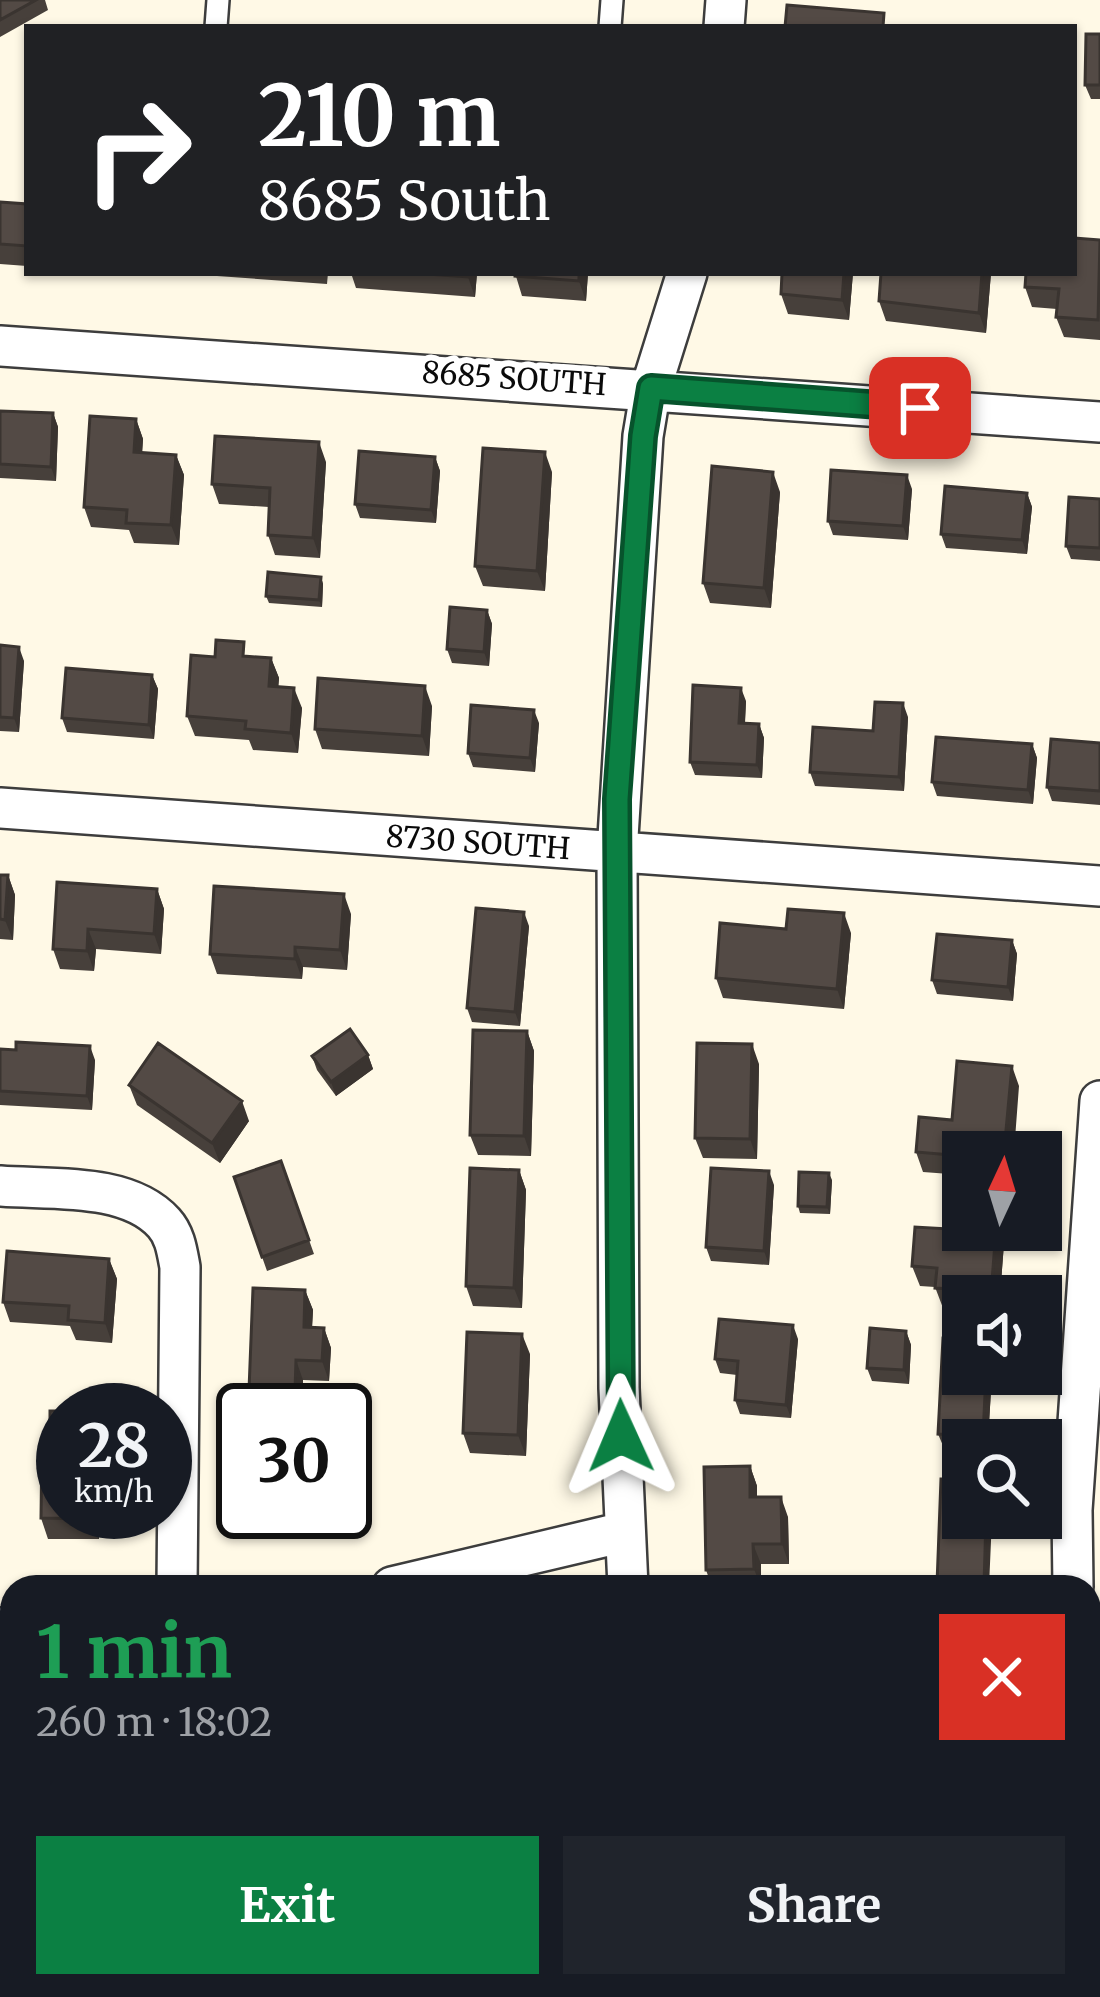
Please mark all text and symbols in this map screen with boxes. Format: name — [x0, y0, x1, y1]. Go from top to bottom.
text: 210 m — [258, 63, 501, 169]
icon: right — [60, 72, 216, 228]
text: 8685 South — [258, 167, 551, 235]
street label: 8685 SOUTH — [421, 353, 608, 403]
pin — [869, 357, 971, 459]
icon: arrive — [887, 375, 953, 441]
street label: 8730 SOUTH — [385, 817, 572, 867]
north arrow — [942, 1131, 1062, 1251]
map controls — [942, 1131, 1062, 1539]
button: sound — [942, 1275, 1062, 1395]
position arrow — [558, 1373, 684, 1499]
speed limit sign: 30 — [216, 1383, 372, 1539]
text: 28 — [78, 1408, 150, 1483]
button: search — [942, 1419, 1062, 1539]
text: km/h — [74, 1472, 154, 1510]
text: 1 min — [36, 1607, 232, 1698]
button: close — [939, 1614, 1065, 1740]
text: 260 m · 18:02 — [36, 1698, 272, 1747]
button: Exit — [36, 1836, 539, 1974]
button: Share — [563, 1836, 1065, 1974]

